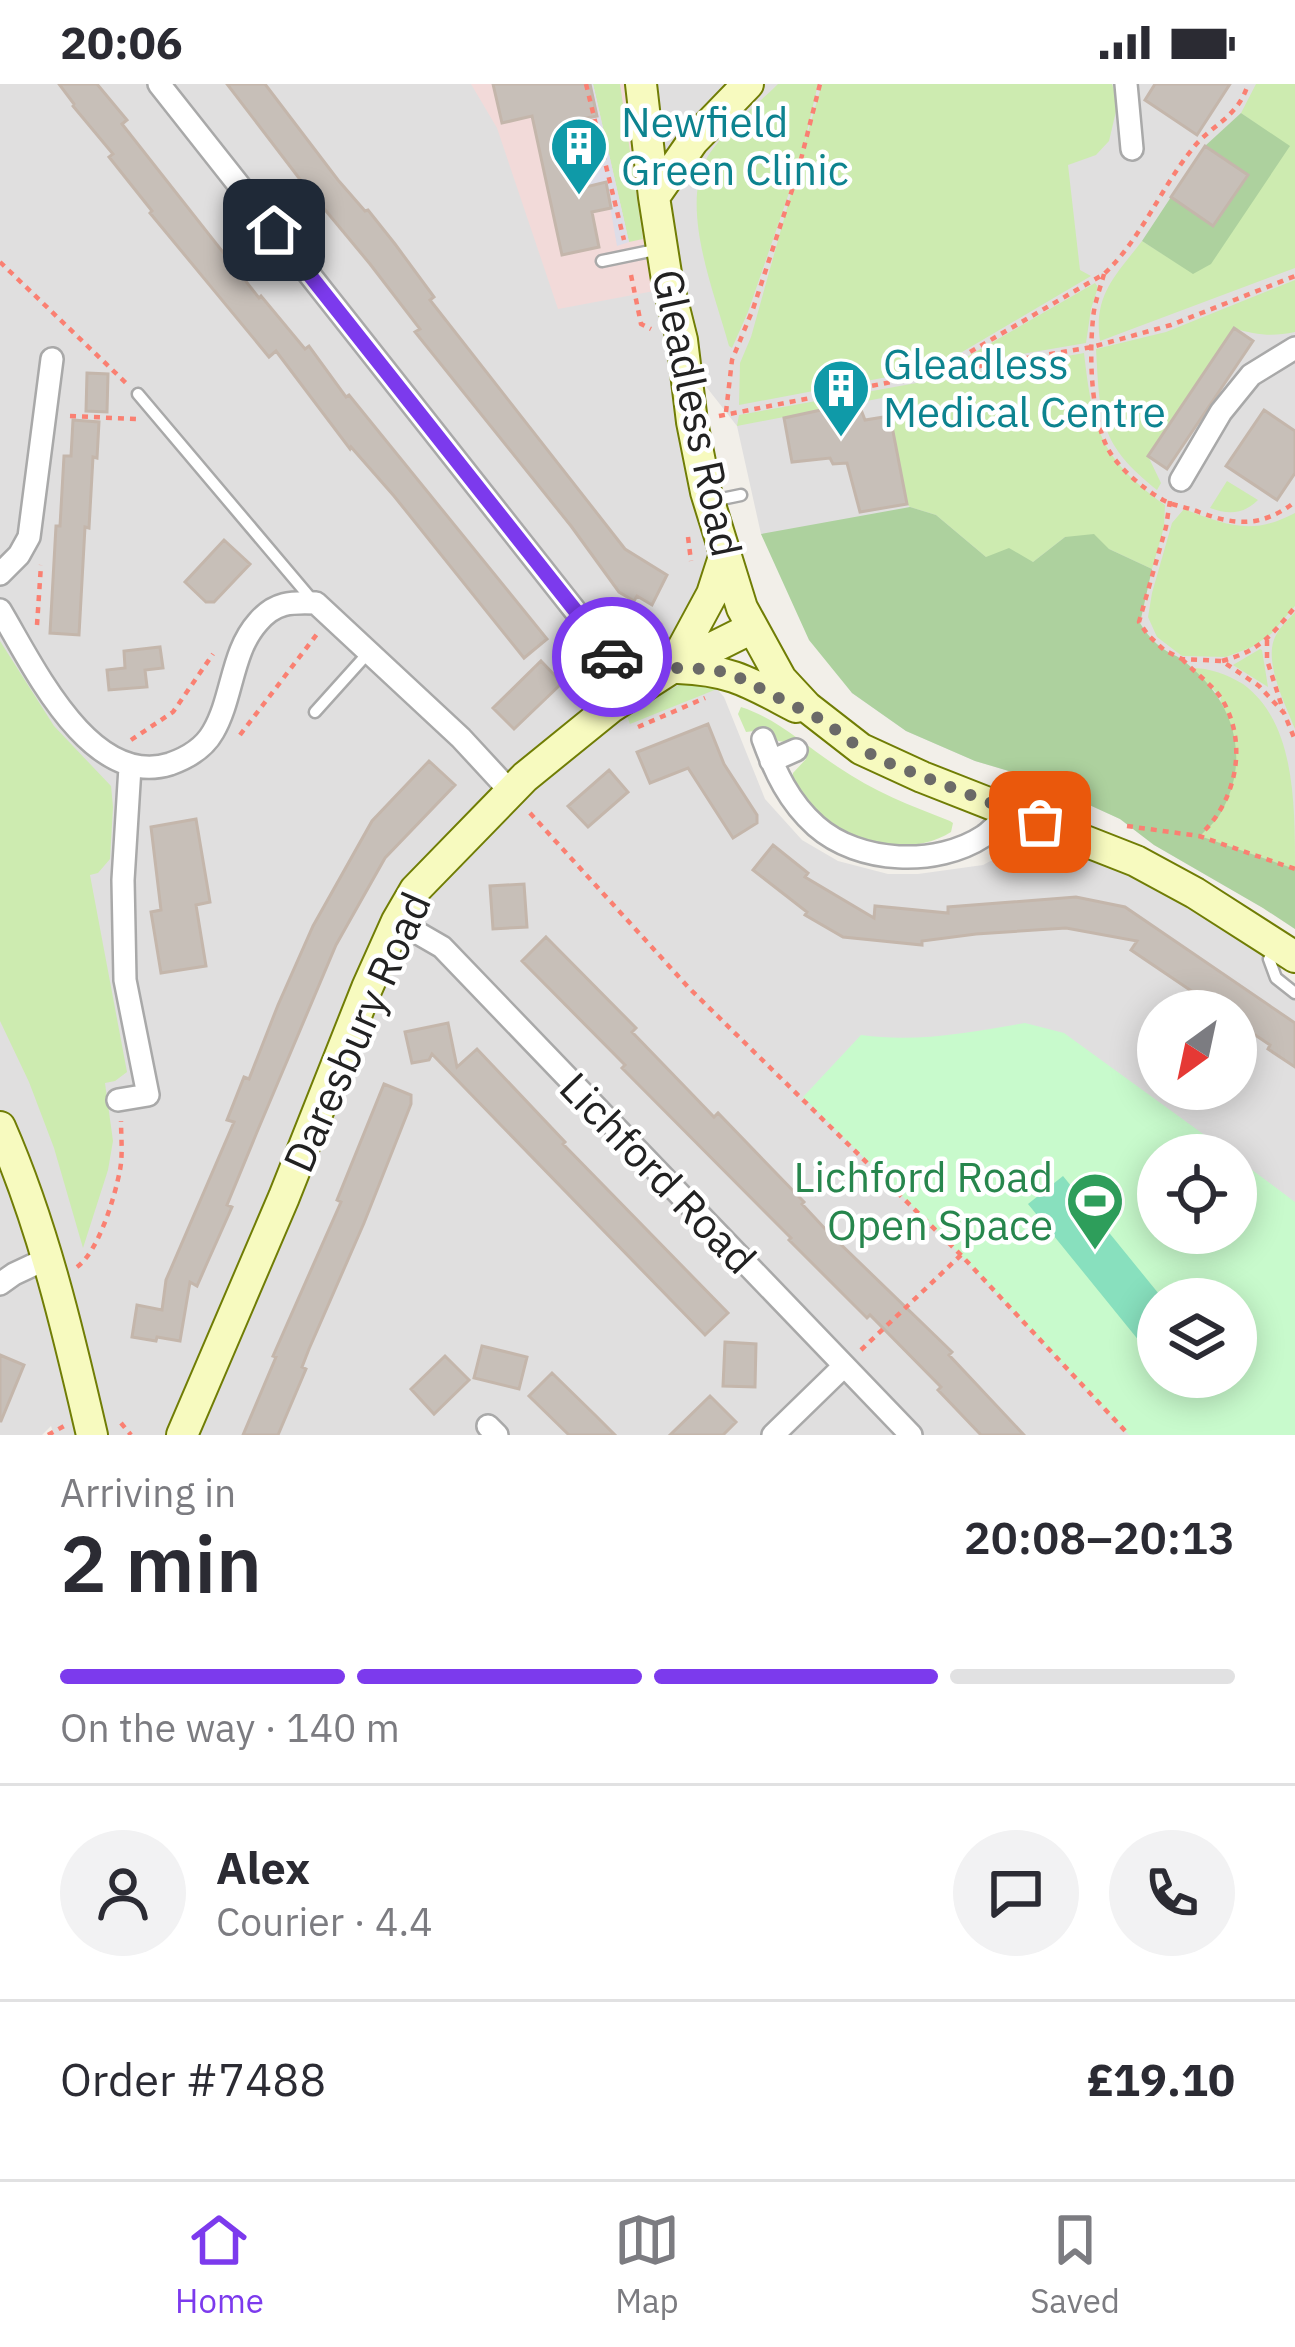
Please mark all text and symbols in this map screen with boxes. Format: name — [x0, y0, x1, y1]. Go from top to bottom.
text: 20:06 — [60, 13, 183, 71]
place label: Newfield Green Clinic — [621, 94, 849, 197]
building icon: Newfield Green Clinic — [548, 115, 610, 197]
pin — [223, 179, 325, 281]
icon: home — [241, 197, 307, 263]
street label: Gleadless Road — [640, 264, 755, 561]
place label: Gleadless Medical Centre — [883, 336, 1166, 439]
building icon: Gleadless Medical Centre — [810, 357, 872, 439]
courier — [552, 597, 672, 717]
icon: car — [579, 624, 645, 690]
pin — [989, 771, 1091, 873]
icon: bag — [1007, 789, 1073, 855]
street label: Daresbury Road — [270, 883, 443, 1180]
north arrow — [1137, 990, 1257, 1110]
map controls — [1137, 990, 1257, 1398]
street label: Lichford Road — [548, 1060, 768, 1285]
button: locate — [1137, 1134, 1257, 1254]
place label: Lichford Road Open Space — [794, 1149, 1053, 1252]
sports icon: Lichford Road Open Space — [1064, 1170, 1126, 1252]
button: layers — [1137, 1278, 1257, 1398]
text: Arriving in — [60, 1467, 236, 1518]
text: 20:08–20:13 — [964, 1508, 1235, 1566]
text: 2 min — [60, 1512, 262, 1613]
text: On the way · 140 m — [60, 1702, 400, 1753]
button: person — [60, 1830, 186, 1956]
button: chat — [953, 1830, 1079, 1956]
button: phone — [1109, 1830, 1235, 1956]
text: Alex — [216, 1838, 310, 1896]
text: Courier · 4.4 — [216, 1896, 433, 1947]
text: Order #7488 — [60, 2050, 326, 2108]
text: £19.10 — [1087, 2050, 1235, 2108]
tab: Home — [175, 2207, 264, 2322]
tab: Map — [614, 2207, 680, 2322]
tab: Saved — [1030, 2207, 1120, 2322]

